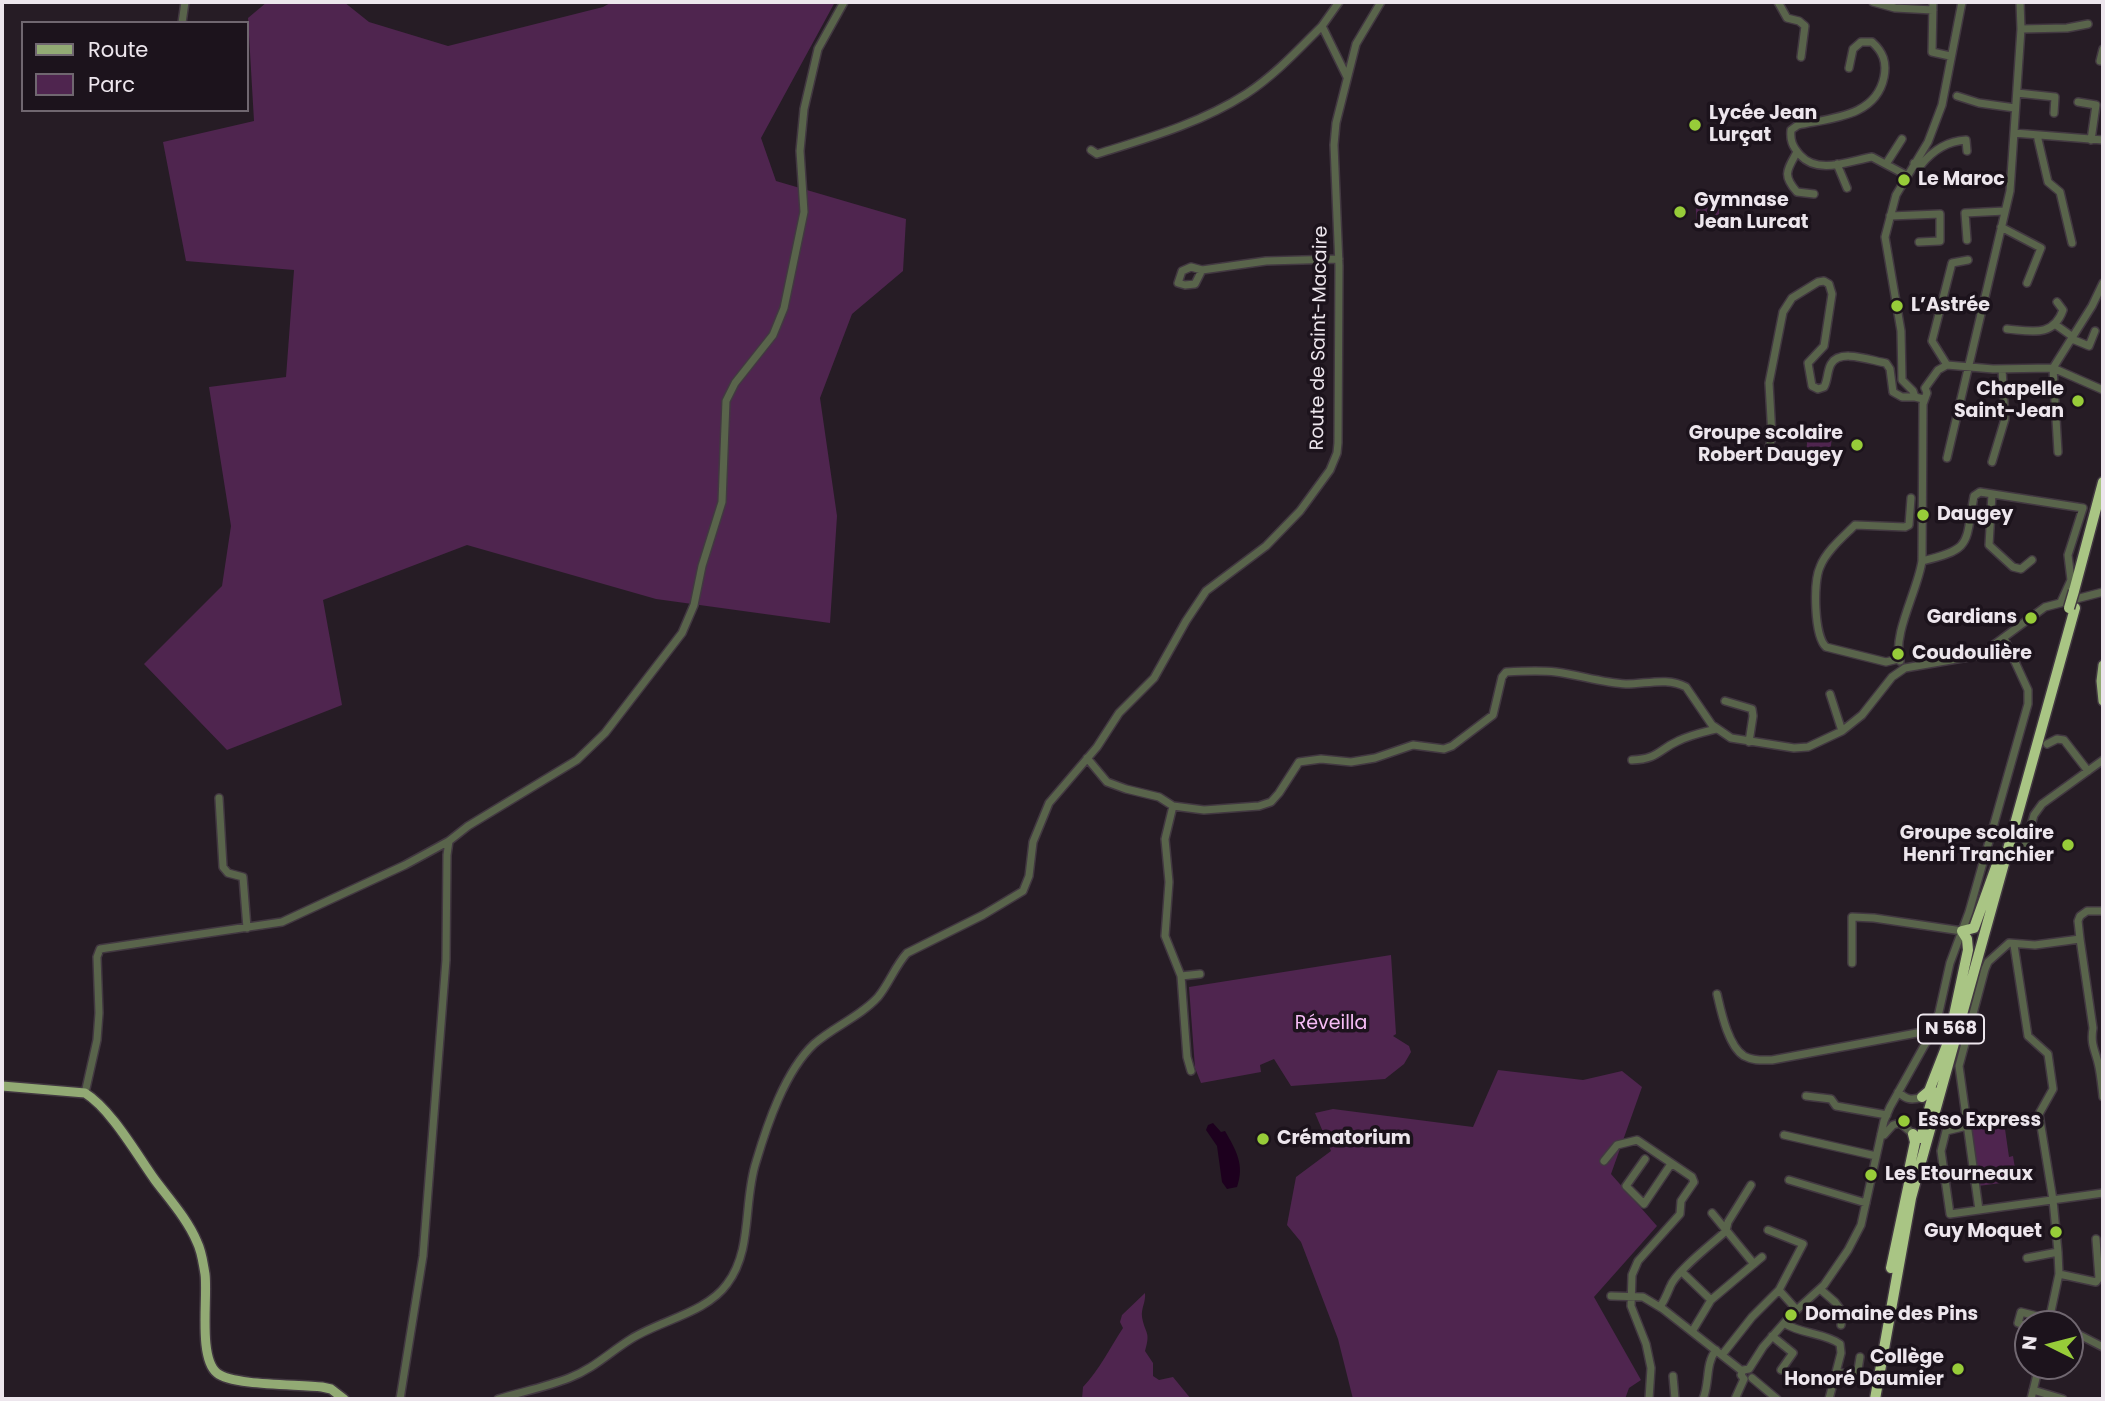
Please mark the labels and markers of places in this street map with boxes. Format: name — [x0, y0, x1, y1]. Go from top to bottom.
place label: Lycée Jean Lurçat — [1709, 103, 1817, 147]
marker: Lycée Jean Lurçat — [1687, 117, 1703, 133]
place label: Le Maroc — [1918, 169, 2005, 191]
marker: Le Maroc — [1896, 172, 1912, 188]
place label: Gymnase Jean Lurcat — [1694, 190, 1809, 234]
marker: Gymnase Jean Lurcat — [1672, 204, 1688, 220]
place label: L’Astrée — [1911, 295, 1990, 317]
marker: L’Astrée — [1889, 298, 1905, 314]
place label: Chapelle Saint-Jean — [1954, 379, 2064, 423]
marker: Chapelle Saint-Jean — [2070, 393, 2086, 409]
place label: Groupe scolaire Robert Daugey — [1689, 423, 1843, 467]
marker: Groupe scolaire Robert Daugey — [1849, 437, 1865, 453]
place label: Daugey — [1937, 504, 2013, 526]
marker: Daugey — [1915, 507, 1931, 523]
place label: Gardians — [1927, 607, 2017, 629]
marker: Gardians — [2023, 610, 2039, 626]
place label: Coudoulière — [1912, 643, 2032, 665]
marker: Coudoulière — [1890, 646, 1906, 662]
place label: Groupe scolaire Henri Tranchier — [1900, 823, 2054, 867]
marker: Groupe scolaire Henri Tranchier — [2060, 837, 2076, 853]
place label: Esso Express — [1918, 1110, 2041, 1132]
marker: Esso Express — [1896, 1113, 1912, 1129]
place label: Crématorium — [1277, 1128, 1411, 1150]
marker: Crématorium — [1255, 1131, 1271, 1147]
place label: Les Etourneaux — [1885, 1164, 2033, 1186]
marker: Les Etourneaux — [1863, 1167, 1879, 1183]
place label: Guy Moquet — [1924, 1221, 2042, 1243]
marker: Guy Moquet — [2048, 1224, 2064, 1240]
place label: Domaine des Pins — [1805, 1304, 1978, 1326]
marker: Domaine des Pins — [1783, 1307, 1799, 1323]
place label: Collège Honoré Daumier — [1784, 1347, 1944, 1391]
marker: Collège Honoré Daumier — [1950, 1361, 1966, 1377]

